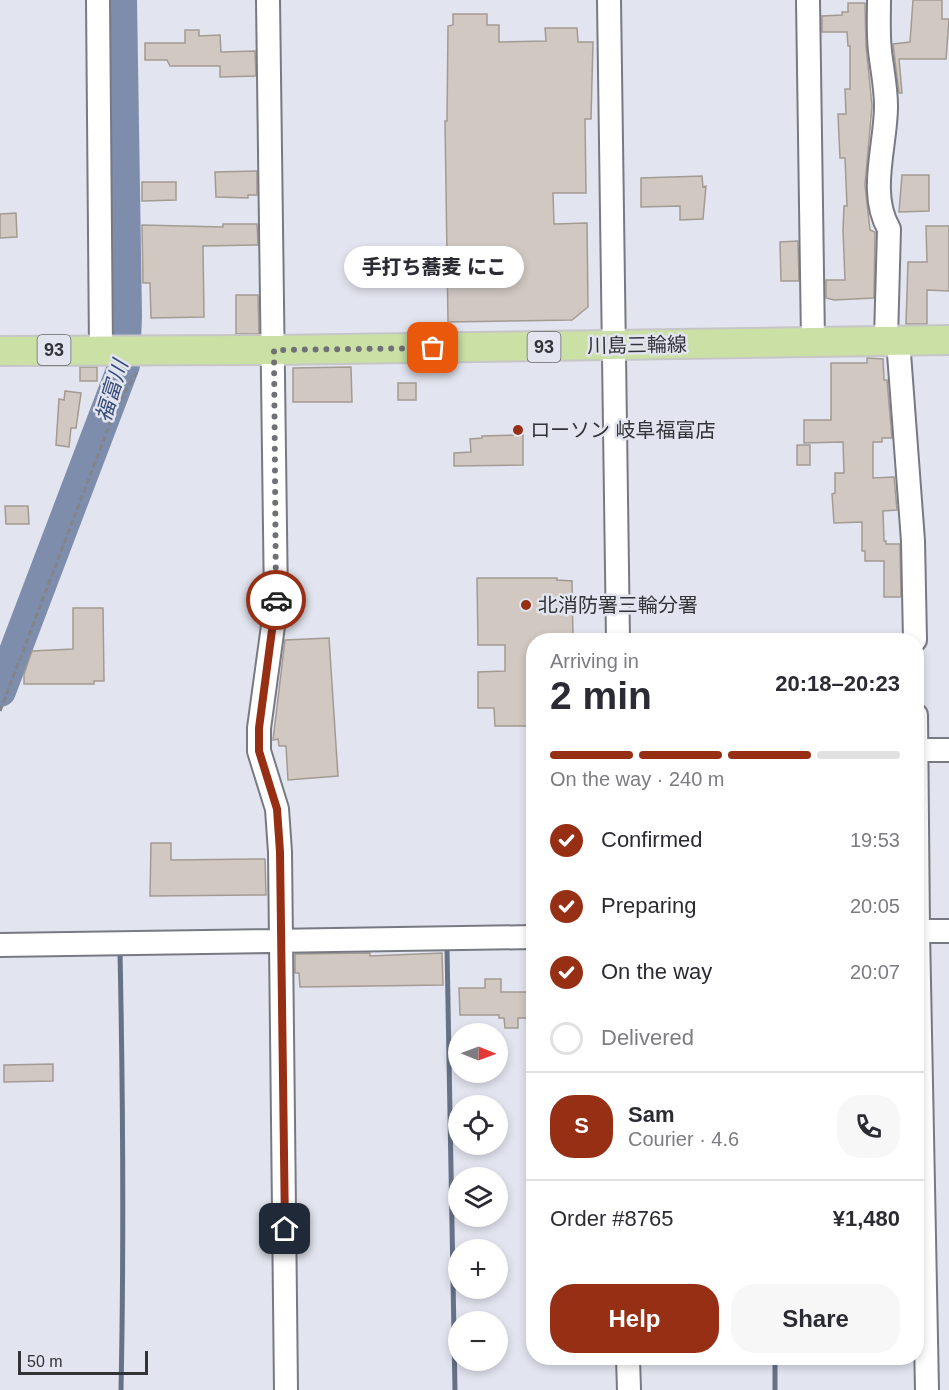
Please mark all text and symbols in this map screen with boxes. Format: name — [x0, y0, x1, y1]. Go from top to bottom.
callout: 手打ち蕎麦 にこ — [343, 246, 523, 288]
text: 手打ち蕎麦 にこ — [361, 256, 507, 278]
pin — [407, 322, 458, 373]
icon: bag — [416, 331, 449, 364]
road number: 93 — [528, 332, 560, 362]
street label: 川島三輪線 — [587, 333, 687, 357]
road number: 93 — [38, 335, 70, 365]
water label: 福富川 — [91, 355, 132, 424]
place label: ローソン 岐阜福富店 — [530, 419, 716, 441]
marker: ローソン 岐阜福富店 — [511, 423, 525, 437]
courier — [246, 570, 306, 630]
icon: car — [260, 584, 293, 617]
place label: 北消防署三輪分署 — [538, 594, 698, 616]
marker: 北消防署三輪分署 — [519, 598, 533, 612]
text: Arriving in — [550, 650, 639, 672]
text: 20:18–20:23 — [775, 671, 900, 696]
text: 2 min — [550, 674, 652, 717]
text: On the way · 240 m — [550, 768, 725, 790]
icon: check — [550, 824, 583, 857]
text: Confirmed — [601, 827, 702, 852]
text: 19:53 — [850, 829, 900, 851]
icon: check — [550, 890, 583, 923]
text: Preparing — [601, 893, 696, 918]
text: 20:05 — [850, 895, 900, 917]
icon: check — [550, 956, 583, 989]
text: On the way — [601, 959, 712, 984]
text: 20:07 — [850, 961, 900, 983]
north arrow — [448, 1023, 508, 1083]
map controls — [448, 1023, 508, 1371]
text: Delivered — [601, 1025, 694, 1050]
button: locate — [448, 1095, 508, 1155]
button: phone — [837, 1095, 900, 1158]
text: Sam — [628, 1102, 674, 1127]
text: S — [574, 1113, 589, 1138]
text: Courier · 4.6 — [628, 1128, 739, 1150]
button: layers — [448, 1167, 508, 1227]
pin — [259, 1203, 310, 1254]
text: Order #8765 — [550, 1206, 674, 1231]
text: ¥1,480 — [833, 1206, 900, 1231]
icon: home — [268, 1212, 301, 1245]
button: + — [448, 1239, 508, 1299]
button: Help — [550, 1284, 719, 1353]
button: Share — [731, 1284, 900, 1353]
button: − — [448, 1311, 508, 1371]
scale bar — [18, 1348, 148, 1376]
text: 50 m — [27, 1353, 63, 1370]

